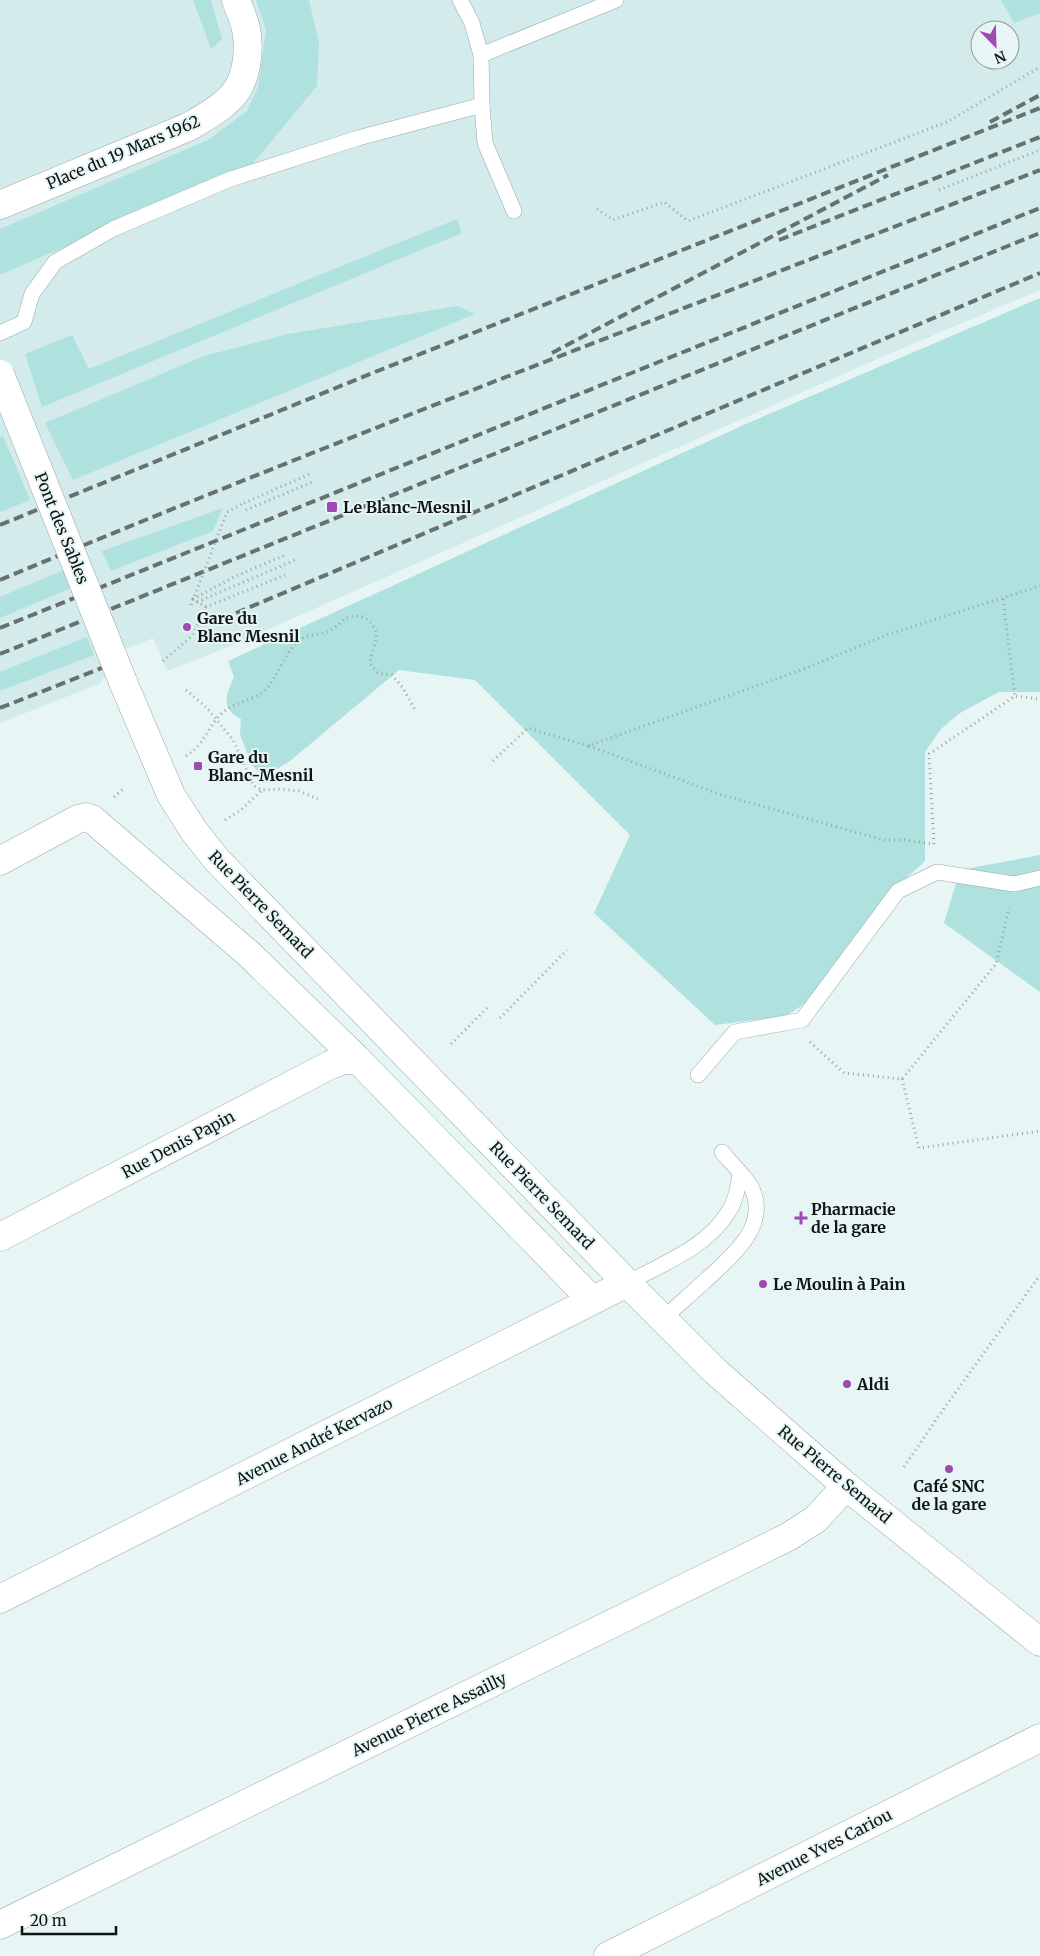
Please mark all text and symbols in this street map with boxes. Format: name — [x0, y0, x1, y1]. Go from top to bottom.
north arrow — [970, 20, 1020, 70]
text: N — [991, 47, 1009, 67]
street label: Place du 19 Mars 1962 — [43, 111, 203, 193]
street label: Pont des Sables — [31, 469, 94, 587]
place label: Le Blanc-Mesnil — [343, 497, 471, 517]
marker: Le Blanc-Mesnil — [325, 500, 339, 514]
place label: Gare du Blanc Mesnil — [197, 608, 299, 646]
marker: Gare du Blanc Mesnil — [181, 621, 193, 633]
place label: Gare du Blanc-Mesnil — [208, 747, 313, 785]
marker: Gare du Blanc-Mesnil — [192, 760, 204, 772]
street label: Rue Pierre Semard — [205, 846, 318, 962]
street label: Rue Denis Papin — [118, 1106, 238, 1182]
street label: Rue Pierre Semard — [486, 1137, 599, 1253]
place label: Pharmacie de la gare — [811, 1199, 896, 1237]
marker: Pharmacie de la gare — [795, 1212, 807, 1224]
place label: Le Moulin à Pain — [773, 1274, 905, 1294]
marker: Le Moulin à Pain — [757, 1278, 769, 1290]
place label: Aldi — [856, 1374, 890, 1394]
marker: Aldi — [841, 1378, 853, 1390]
street label: Avenue André Kervazo — [231, 1393, 396, 1490]
street label: Rue Pierre Semard — [774, 1421, 896, 1527]
marker: Café SNC de la gare — [943, 1463, 955, 1475]
place label: Café SNC de la gare — [911, 1476, 987, 1514]
street label: Avenue Pierre Assailly — [347, 1667, 510, 1761]
street label: Avenue Yves Cariou — [752, 1804, 895, 1890]
scale bar — [22, 1904, 116, 1936]
text: 20 m — [30, 1911, 67, 1930]

